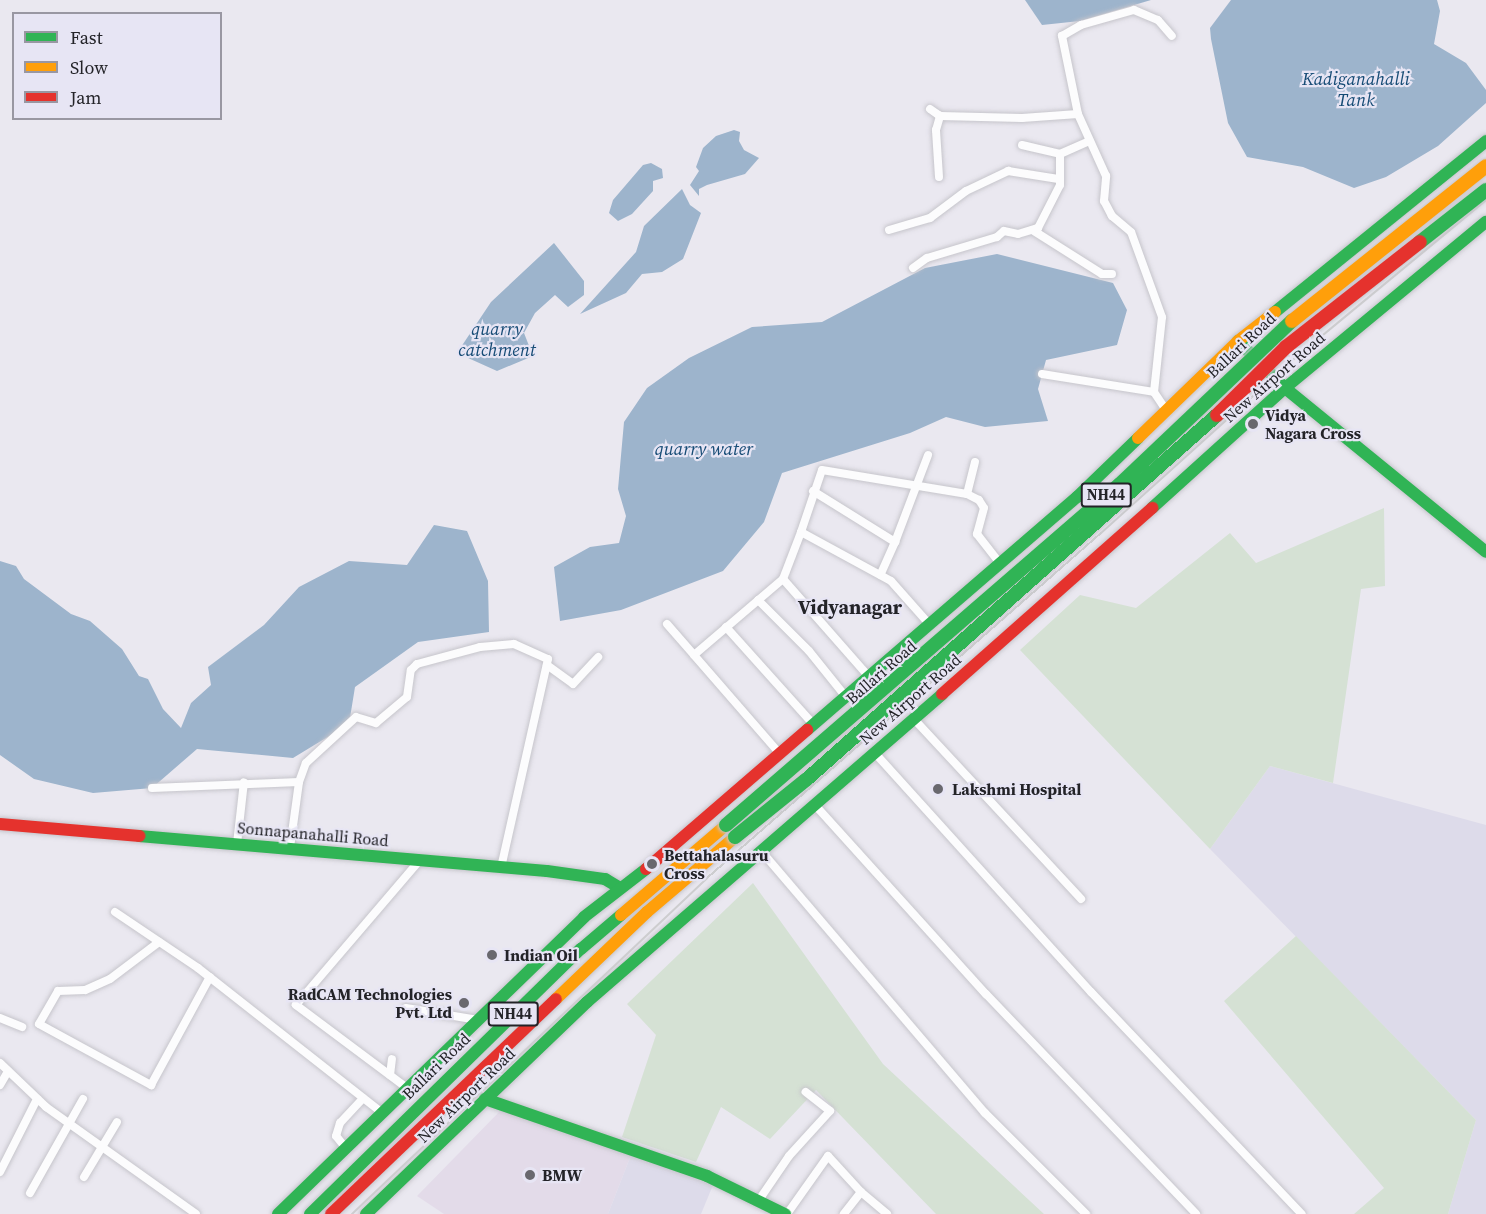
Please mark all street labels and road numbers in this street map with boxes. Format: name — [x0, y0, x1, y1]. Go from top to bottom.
street label: Ballari Road — [1203, 308, 1279, 382]
street label: New Airport Road — [1219, 328, 1329, 426]
road number: NH44 — [1080, 483, 1132, 507]
street label: Ballari Road — [842, 636, 920, 708]
street label: New Airport Road — [855, 650, 965, 748]
street label: Sonnapanahalli Road — [237, 818, 389, 850]
road number: NH44 — [488, 1002, 538, 1026]
street label: Ballari Road — [398, 1029, 474, 1103]
street label: New Airport Road — [413, 1044, 519, 1146]

